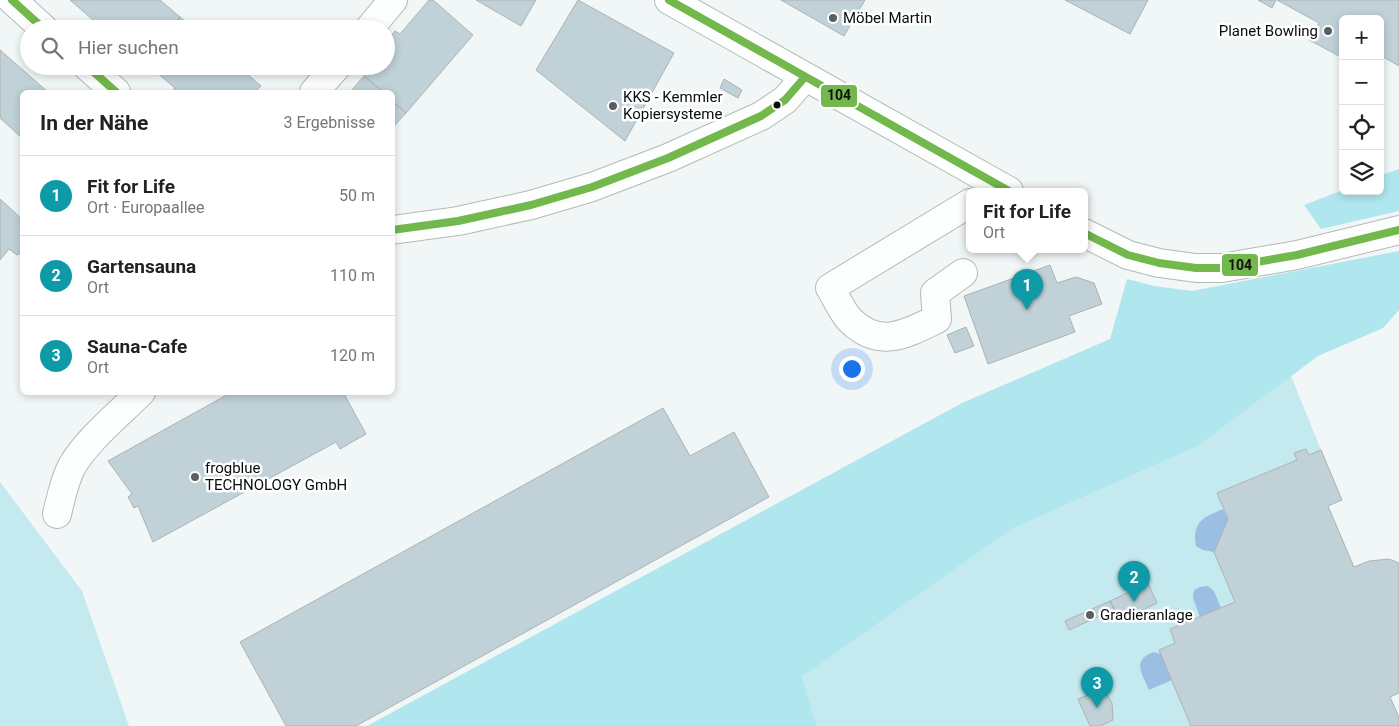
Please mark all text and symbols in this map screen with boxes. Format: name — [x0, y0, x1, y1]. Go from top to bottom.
place label: Möbel Martin — [843, 9, 932, 27]
marker: Möbel Martin — [827, 12, 839, 24]
map controls — [1339, 15, 1384, 195]
button: + — [1339, 15, 1384, 60]
search box — [20, 20, 395, 75]
place label: Planet Bowling — [1219, 22, 1318, 40]
marker: Planet Bowling — [1322, 25, 1334, 37]
icon: search — [38, 34, 66, 62]
text: Hier suchen — [78, 36, 179, 59]
button: − — [1339, 60, 1384, 105]
line badge: 104 — [820, 84, 858, 108]
text: 104 — [827, 87, 851, 103]
place label: KKS - Kemmler Kopiersysteme — [623, 88, 723, 123]
marker: KKS - Kemmler Kopiersysteme — [607, 100, 619, 112]
unlabelled marker — [772, 100, 782, 110]
button: locate — [1339, 105, 1384, 150]
text: In der Nähe — [40, 111, 148, 135]
text: 3 Ergebnisse — [283, 113, 375, 132]
button: layers — [1339, 150, 1384, 195]
text: Fit for Life — [87, 175, 175, 198]
text: 1 — [51, 186, 61, 205]
text: 50 m — [339, 186, 375, 205]
popup — [966, 188, 1088, 253]
text: Ort · Europaallee — [87, 198, 204, 217]
text: Fit for Life — [983, 200, 1071, 223]
text: Ort — [983, 223, 1005, 242]
line badge: 104 — [1221, 253, 1259, 277]
text: Gartensauna — [87, 255, 196, 278]
text: 104 — [1228, 257, 1252, 273]
text: 2 — [51, 266, 61, 285]
text: 110 m — [330, 266, 375, 285]
pin: 1 — [1011, 269, 1043, 310]
text: Ort — [87, 278, 109, 297]
text: Sauna-Cafe — [87, 335, 187, 358]
text: 3 — [51, 346, 61, 365]
text: 120 m — [330, 346, 375, 365]
your location — [839, 356, 865, 382]
text: Ort — [87, 358, 109, 377]
place label: frogblue TECHNOLOGY GmbH — [205, 459, 347, 494]
marker: frogblue TECHNOLOGY GmbH — [189, 471, 201, 483]
pin: 2 — [1118, 561, 1150, 602]
place label: Gradieranlage — [1100, 606, 1193, 624]
marker: Gradieranlage — [1084, 609, 1096, 621]
pin: 3 — [1081, 667, 1113, 708]

